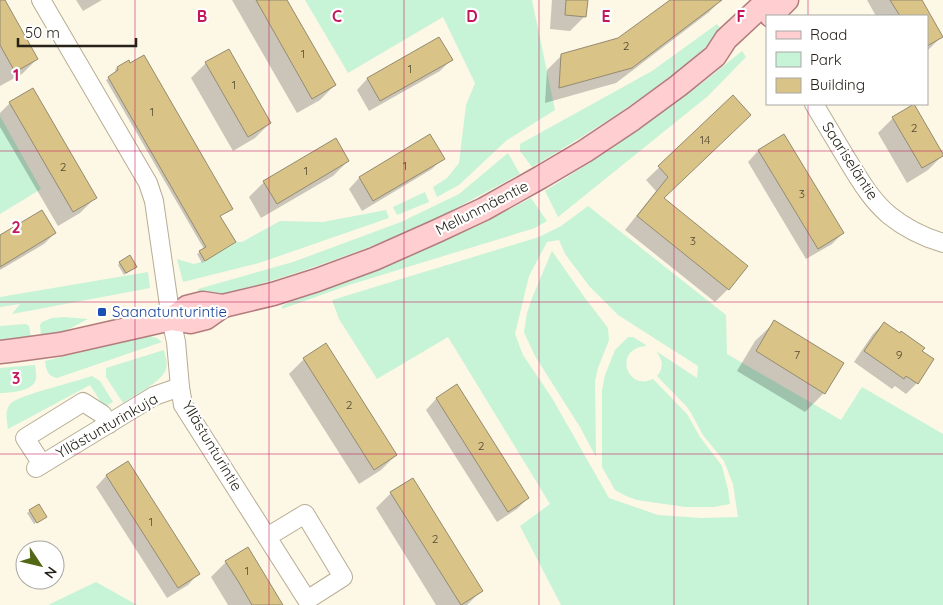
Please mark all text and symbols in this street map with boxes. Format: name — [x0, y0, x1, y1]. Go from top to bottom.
text: B — [197, 6, 207, 26]
text: C — [332, 6, 342, 26]
text: D — [466, 6, 478, 26]
text: E — [601, 6, 611, 26]
text: F — [737, 6, 746, 26]
scale bar — [18, 15, 135, 47]
legend — [766, 15, 928, 105]
text: 50 m — [25, 23, 60, 42]
text: Road — [810, 25, 847, 44]
house number: 2 — [623, 38, 630, 53]
house number: 1 — [301, 46, 305, 61]
text: Park — [810, 50, 842, 69]
house number: 1 — [408, 61, 412, 76]
text: 1 — [13, 65, 19, 85]
text: Building — [810, 75, 865, 94]
house number: 1 — [232, 77, 236, 92]
house number: 1 — [150, 104, 154, 119]
street label: Saariseläntie — [818, 118, 883, 203]
house number: 2 — [911, 120, 918, 135]
house number: 14 — [700, 132, 710, 147]
house number: 1 — [403, 158, 407, 173]
house number: 2 — [60, 159, 67, 174]
house number: 1 — [304, 163, 308, 178]
street label: Mellunmäentie — [432, 176, 531, 239]
house number: 3 — [799, 186, 805, 201]
text: 2 — [11, 217, 21, 237]
house number: 3 — [690, 233, 696, 248]
place label: Saanatunturintie — [112, 302, 227, 321]
marker: Saanatunturintie — [96, 306, 108, 318]
house number: 7 — [794, 347, 800, 362]
house number: 9 — [896, 347, 903, 362]
text: 3 — [12, 368, 20, 388]
street label: Yllästunturinkuja — [52, 389, 161, 462]
street label: Yllästunturintie — [178, 397, 247, 494]
house number: 2 — [346, 397, 353, 412]
house number: 2 — [478, 438, 485, 453]
house number: 1 — [149, 514, 153, 529]
house number: 2 — [432, 531, 439, 546]
north arrow — [15, 540, 65, 590]
text: N — [40, 563, 61, 582]
house number: 1 — [245, 563, 249, 578]

